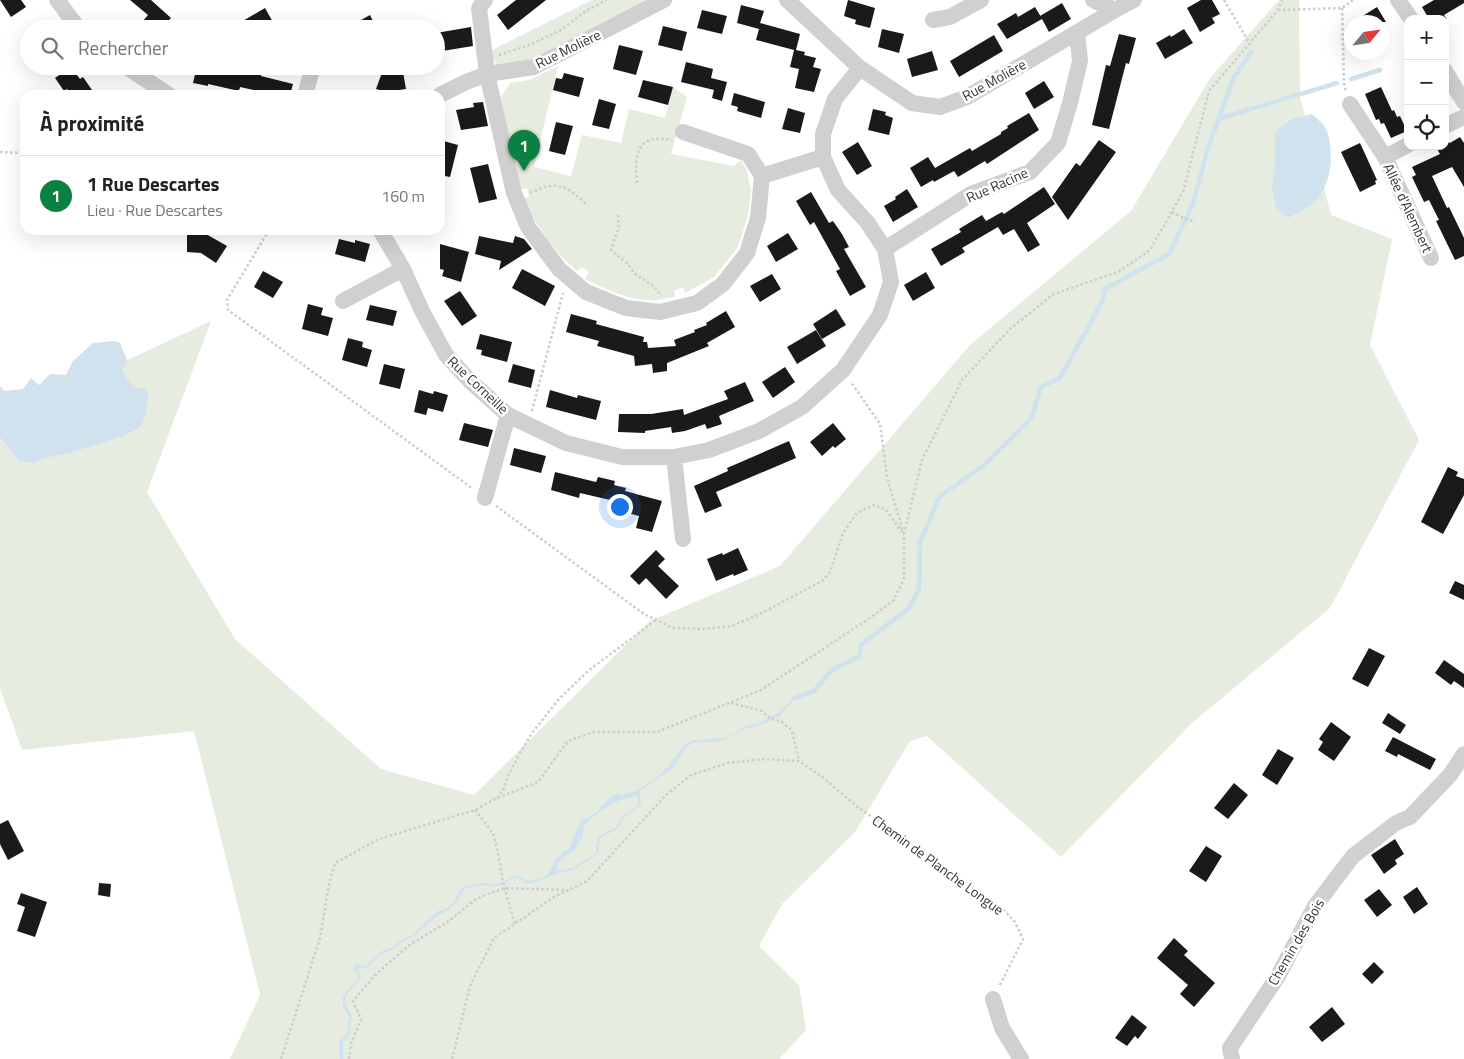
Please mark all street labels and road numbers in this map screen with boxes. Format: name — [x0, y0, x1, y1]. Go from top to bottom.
street label: Rue Molière — [532, 24, 604, 73]
street label: Rue Molière — [958, 53, 1030, 106]
street label: Allée d'Alembert — [1379, 160, 1438, 256]
street label: Rue Racine — [963, 162, 1031, 207]
street label: Rue Corneille — [443, 351, 514, 419]
street label: Chemin de Planche Longue — [868, 810, 1008, 920]
street label: Chemin des Bois — [1262, 894, 1329, 989]

